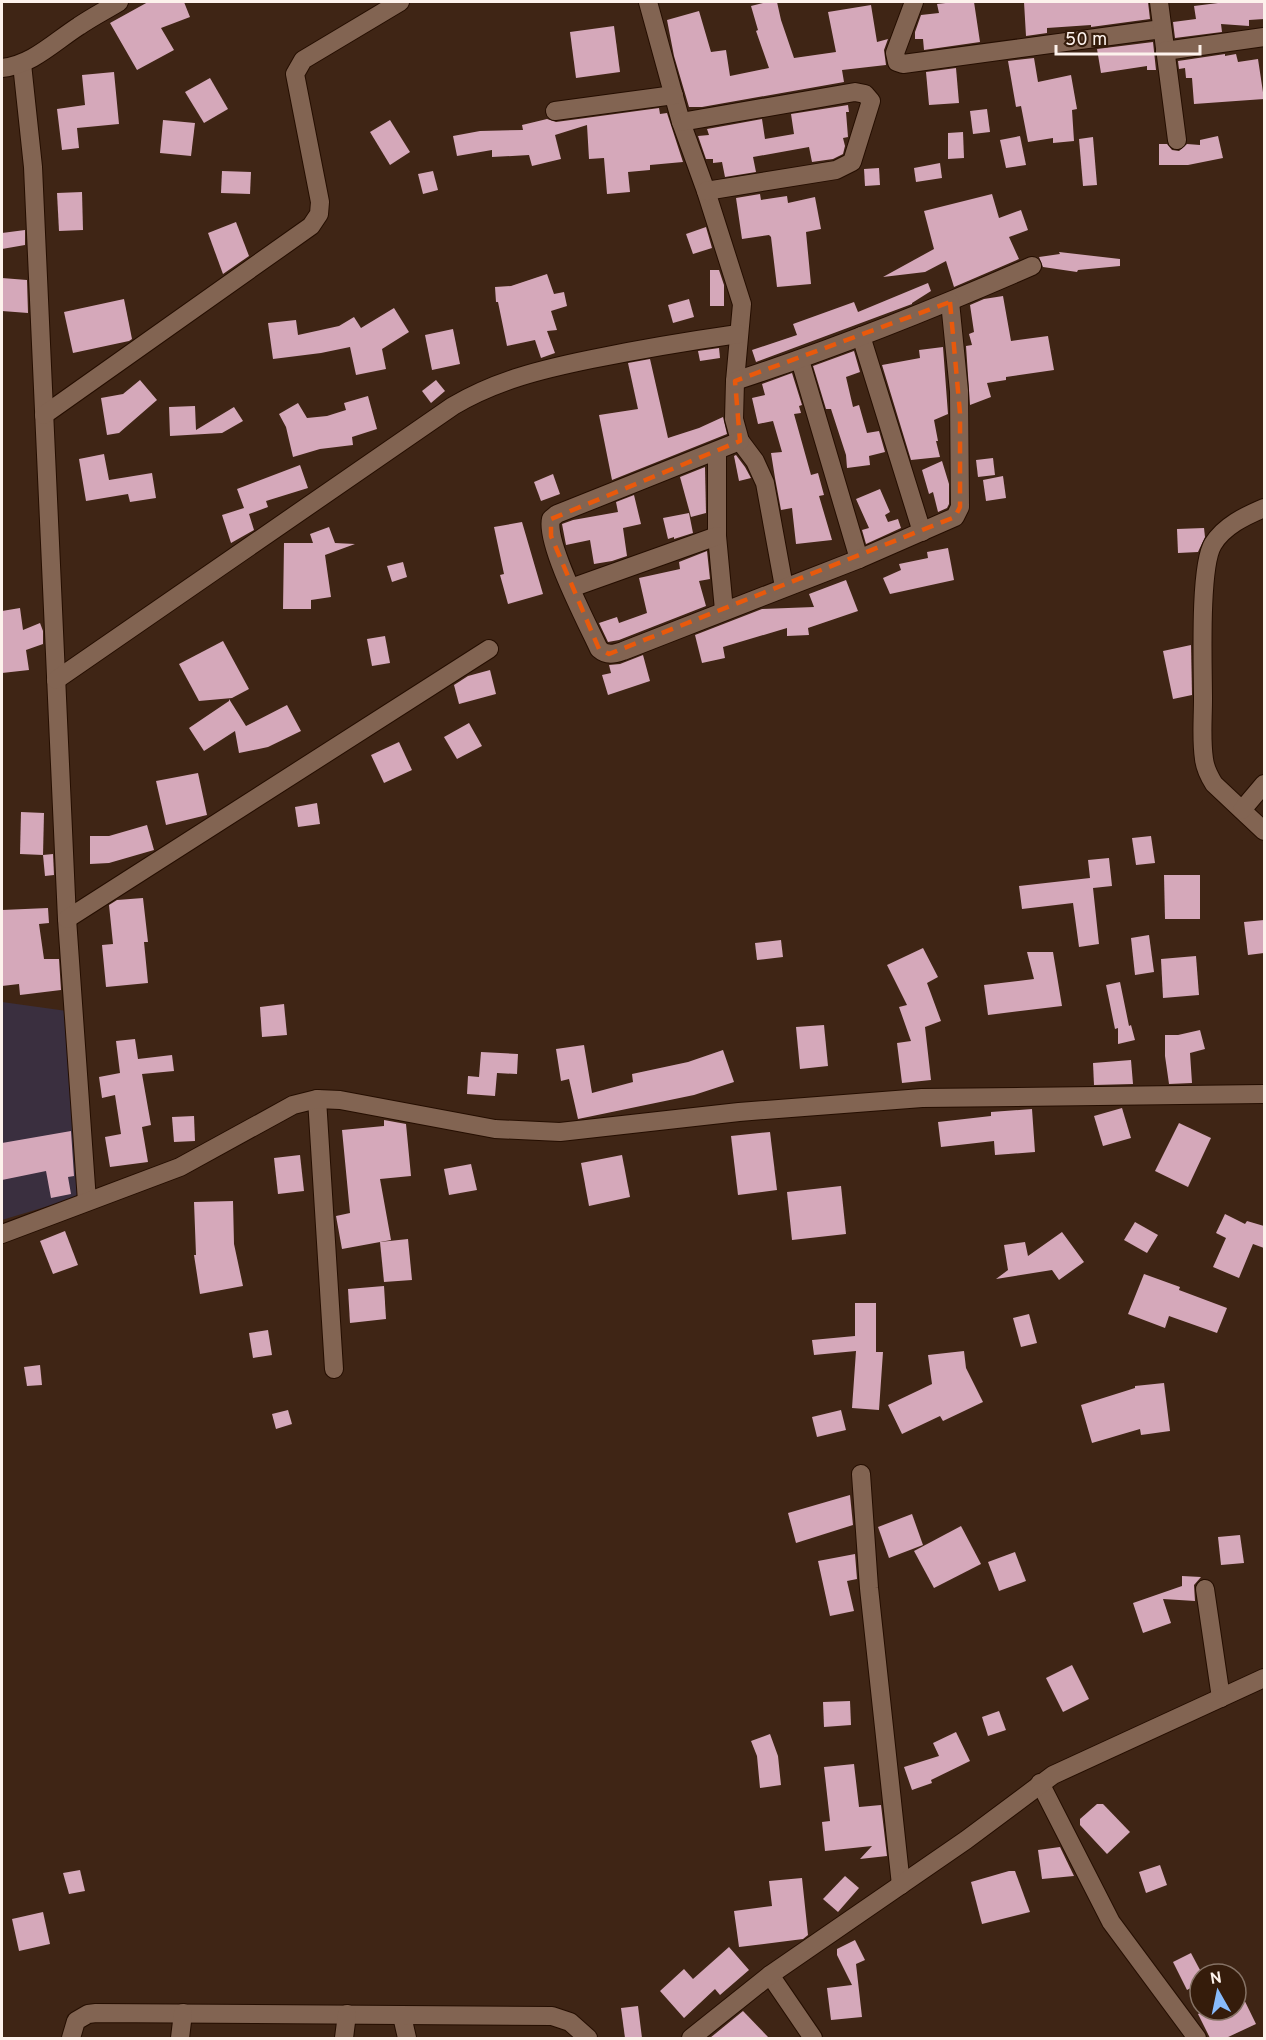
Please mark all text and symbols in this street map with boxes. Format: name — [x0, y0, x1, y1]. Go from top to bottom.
scale bar — [1056, 18, 1200, 56]
text: 50 m — [1065, 29, 1107, 52]
north arrow — [1188, 1962, 1248, 2022]
text: N — [1209, 1968, 1223, 1990]

